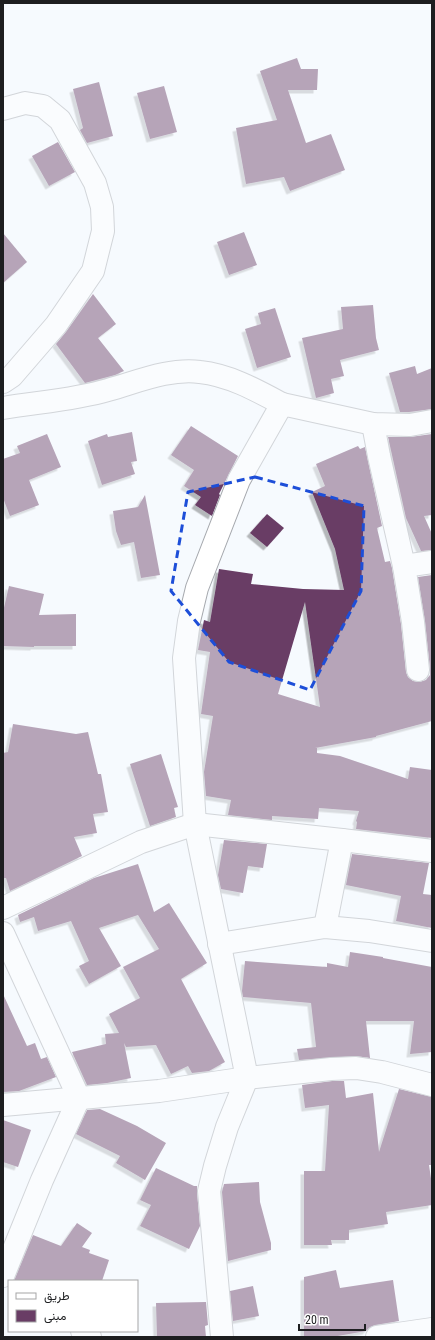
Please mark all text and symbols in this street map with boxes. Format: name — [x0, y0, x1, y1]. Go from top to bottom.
legend — [8, 1280, 138, 1332]
text: طريق — [44, 1289, 70, 1304]
scale bar — [299, 1306, 365, 1332]
text: مبنى — [44, 1309, 66, 1324]
text: 20 m — [305, 1313, 329, 1327]

